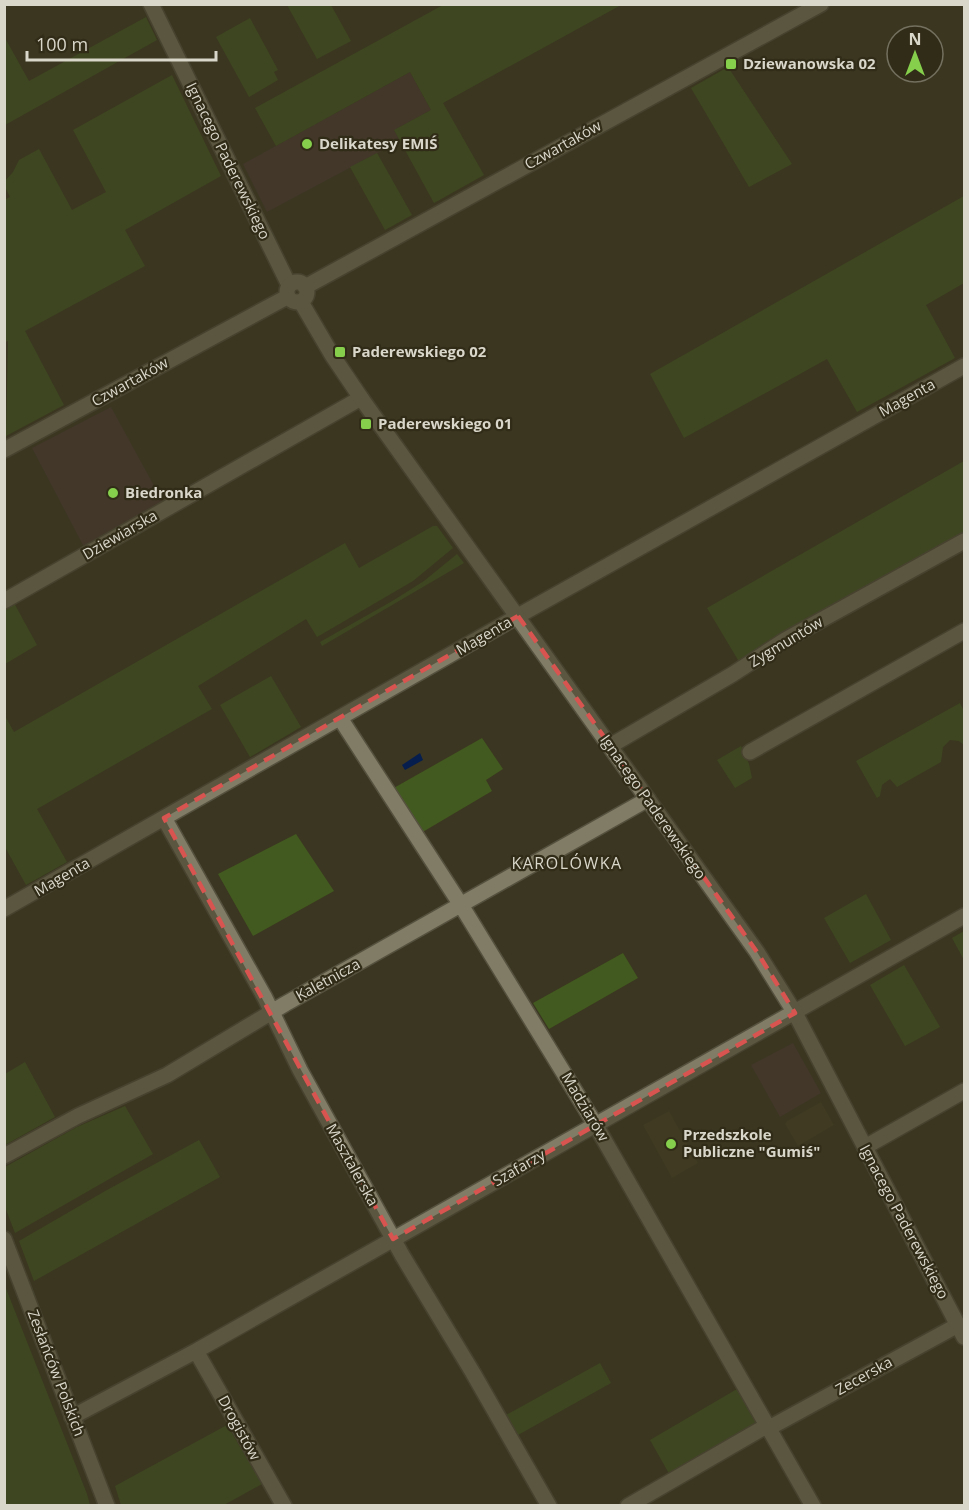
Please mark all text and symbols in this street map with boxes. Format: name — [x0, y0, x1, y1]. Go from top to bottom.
scale bar — [27, 24, 216, 62]
north arrow — [885, 24, 945, 84]
text: N — [908, 28, 922, 50]
text: 100 m — [36, 32, 88, 56]
place label: Dziewanowska 02 — [743, 53, 876, 73]
marker: Dziewanowska 02 — [724, 57, 738, 71]
street label: Ignacego Paderewskiego — [182, 79, 276, 242]
street label: Czwartaków — [521, 115, 605, 173]
place label: Delikatesy EMIŚ — [319, 133, 438, 153]
marker: Delikatesy EMIŚ — [300, 137, 314, 151]
place label: Paderewskiego 02 — [352, 341, 487, 361]
marker: Paderewskiego 02 — [333, 345, 347, 359]
street label: Czwartaków — [88, 352, 172, 410]
street label: Magenta — [875, 374, 938, 421]
place label: Paderewskiego 01 — [378, 413, 512, 433]
marker: Paderewskiego 01 — [359, 417, 373, 431]
place label: Biedronka — [125, 482, 202, 502]
marker: Biedronka — [106, 486, 120, 500]
street label: Dziewiarska — [78, 505, 161, 564]
street label: Magenta — [452, 611, 515, 659]
street label: Zygmuntów — [745, 611, 826, 671]
street label: Ignacego Paderewskiego — [596, 730, 711, 883]
street label: Magenta — [30, 852, 93, 900]
district label: KAROLÓWKA — [511, 852, 623, 874]
street label: Kaletnicza — [292, 953, 363, 1005]
street label: Madziarów — [557, 1068, 614, 1145]
street label: Masztalerska — [322, 1120, 384, 1209]
place label: Przedszkole Publiczne "Gumiś" — [683, 1124, 820, 1161]
marker: Przedszkole Publiczne "Gumiś" — [664, 1137, 678, 1151]
street label: Ignacego Paderewskiego — [856, 1141, 954, 1302]
street label: Szafarzy — [489, 1144, 549, 1190]
street label: Zesłańców Polskich — [24, 1306, 90, 1439]
street label: Zecerska — [832, 1351, 896, 1399]
street label: Drogistów — [214, 1392, 266, 1464]

